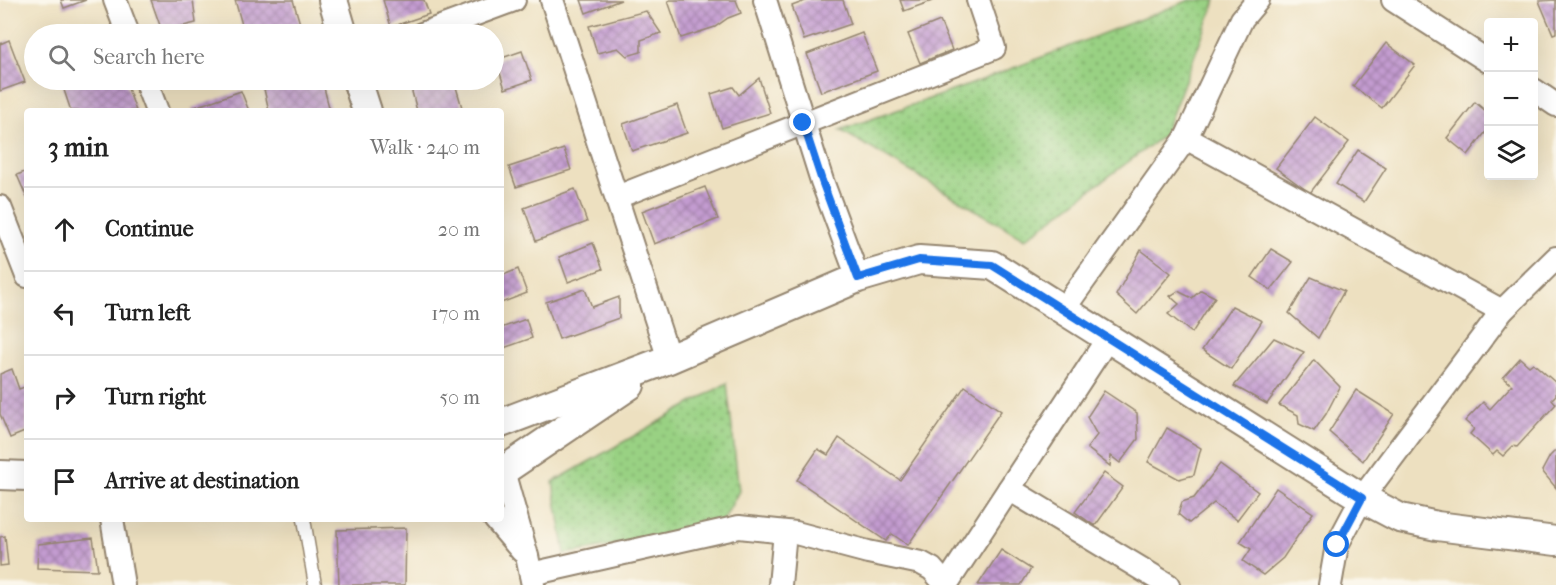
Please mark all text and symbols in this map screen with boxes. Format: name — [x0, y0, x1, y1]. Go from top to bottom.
map controls — [1484, 18, 1538, 180]
button: + — [1484, 18, 1538, 72]
search box — [24, 24, 504, 90]
icon: search — [45, 41, 78, 74]
text: Search here — [93, 44, 205, 70]
button: − — [1484, 72, 1538, 126]
route end — [789, 109, 815, 135]
button: layers — [1484, 126, 1538, 180]
text: 3 min — [48, 132, 109, 163]
text: Walk · 240 m — [370, 136, 480, 159]
icon: ahead — [48, 213, 81, 246]
text: Continue — [105, 216, 194, 242]
text: 20 m — [438, 218, 480, 241]
icon: left — [48, 297, 81, 330]
text: Turn left — [105, 300, 191, 326]
text: 170 m — [431, 302, 480, 325]
icon: right — [48, 381, 81, 414]
text: Turn right — [105, 384, 206, 410]
text: 50 m — [439, 386, 480, 409]
icon: arrive — [48, 465, 81, 498]
text: Arrive at destination — [105, 468, 299, 494]
route start — [1323, 531, 1349, 557]

